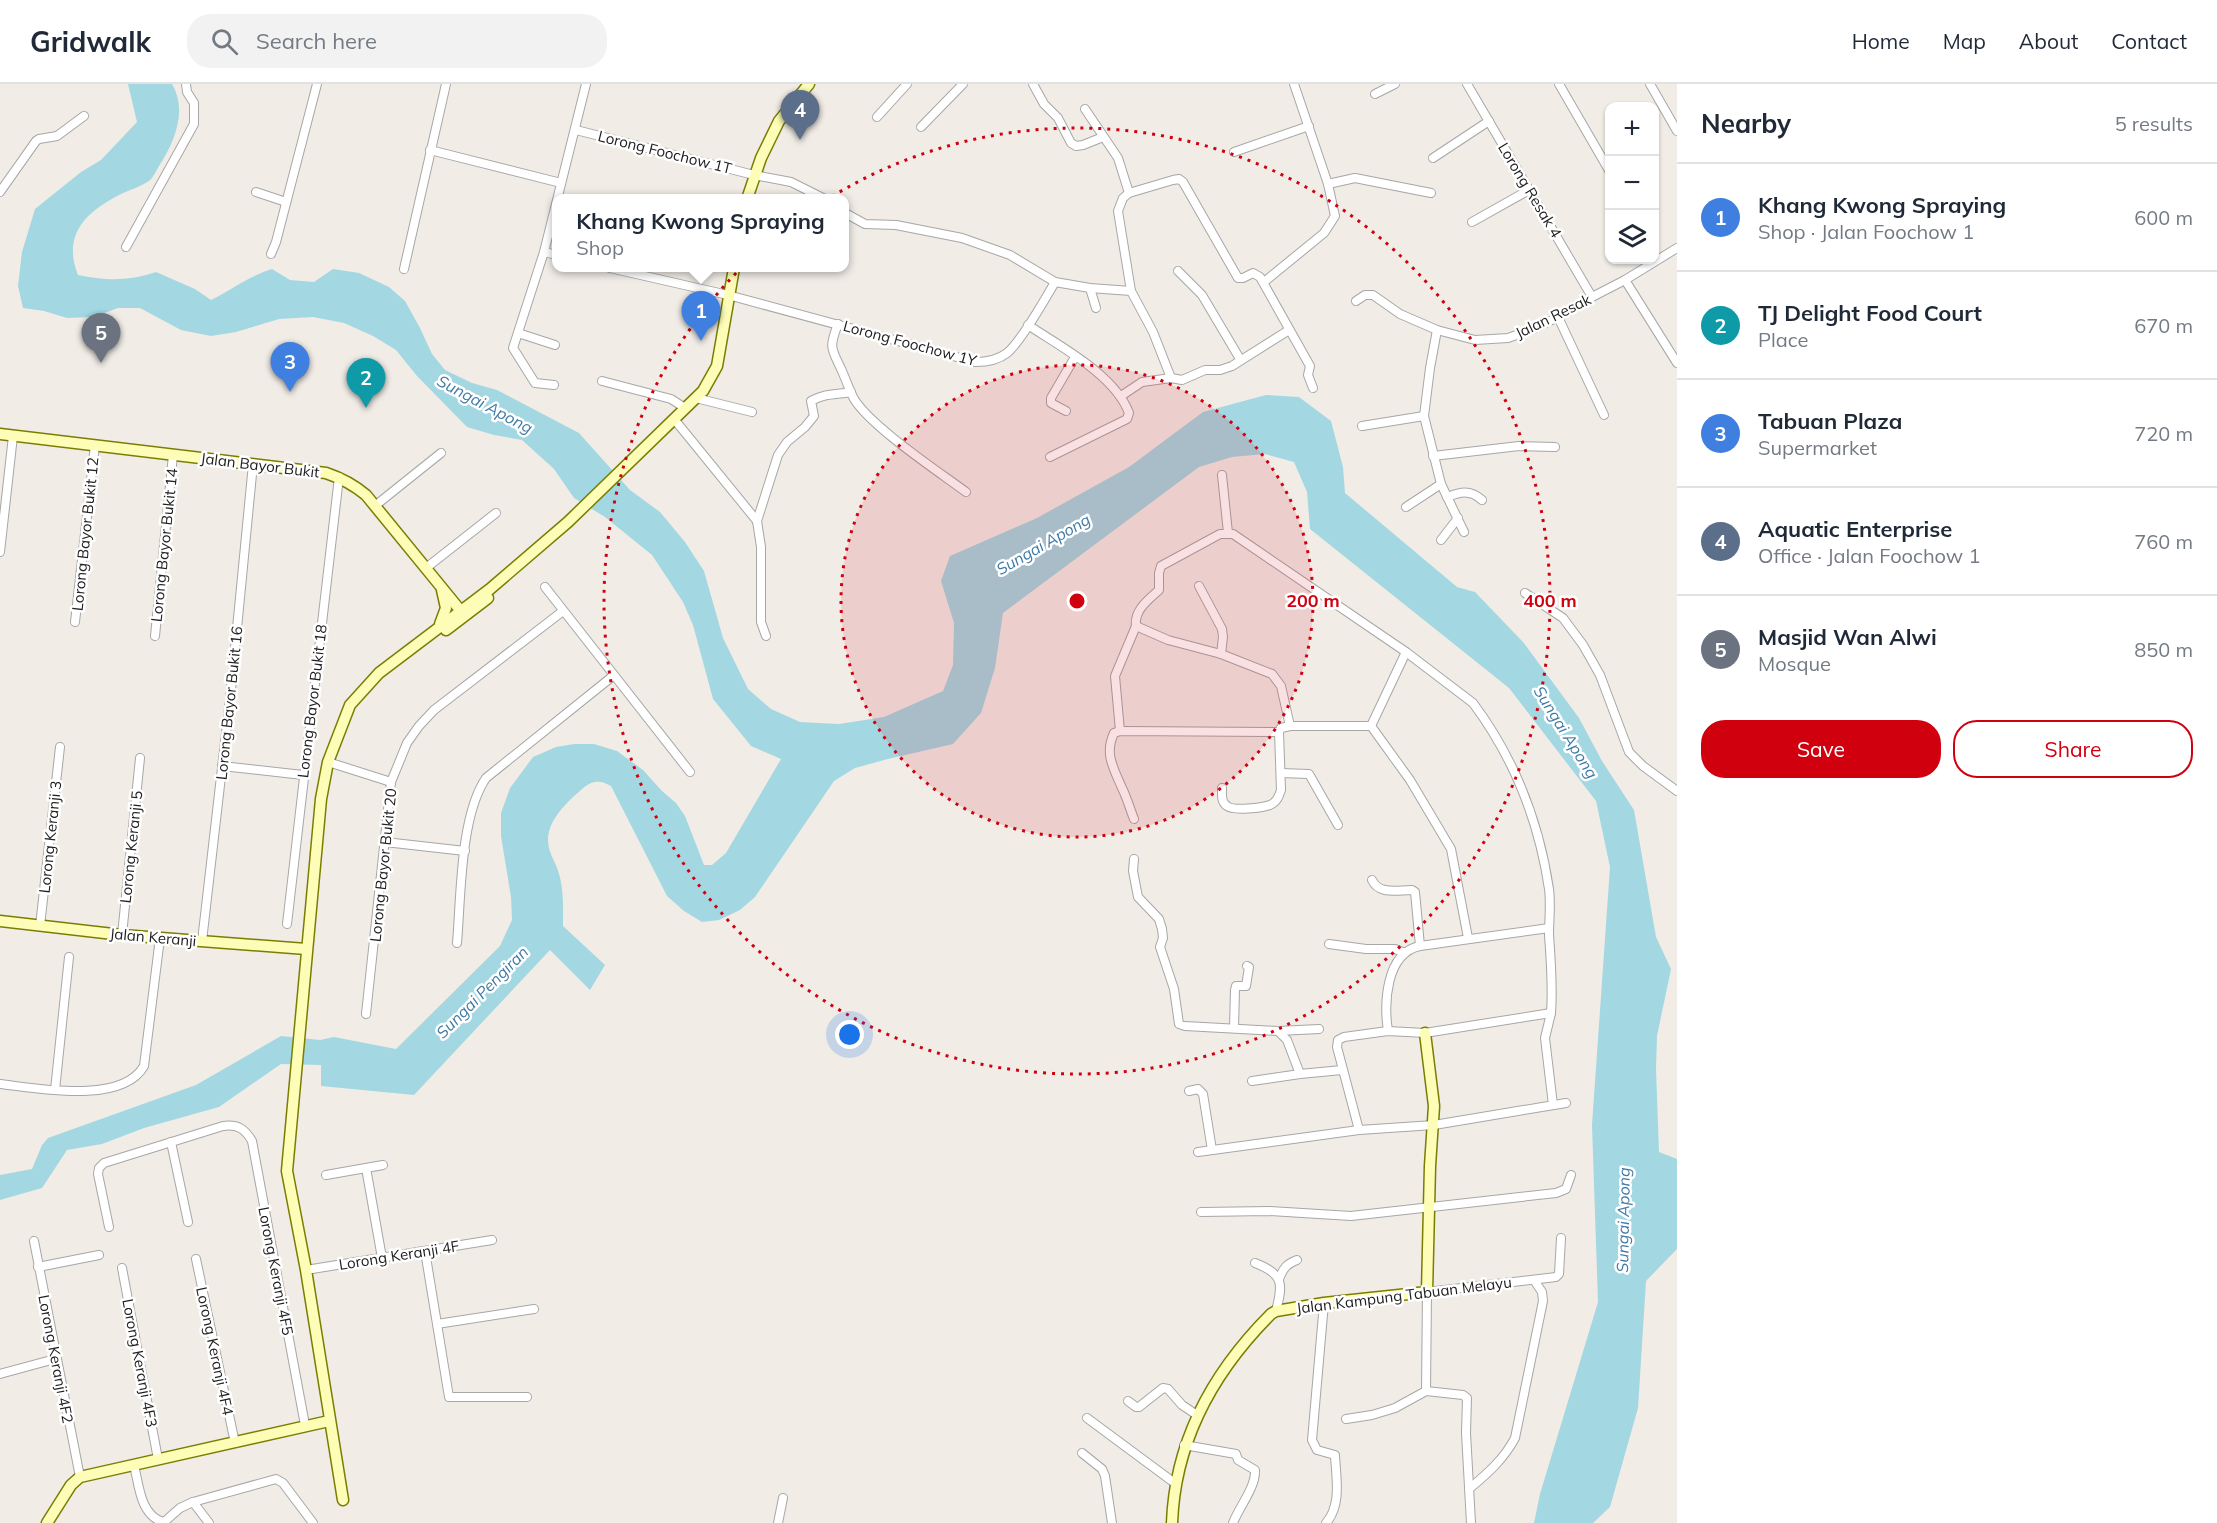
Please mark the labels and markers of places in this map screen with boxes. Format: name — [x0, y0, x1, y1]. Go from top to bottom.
pin: 4 — [780, 91, 820, 140]
pin: 1 — [682, 292, 720, 341]
pin: 5 — [82, 314, 120, 363]
pin: 3 — [270, 342, 310, 392]
pin: 2 — [346, 358, 386, 408]
centre of rings — [1067, 591, 1087, 611]

